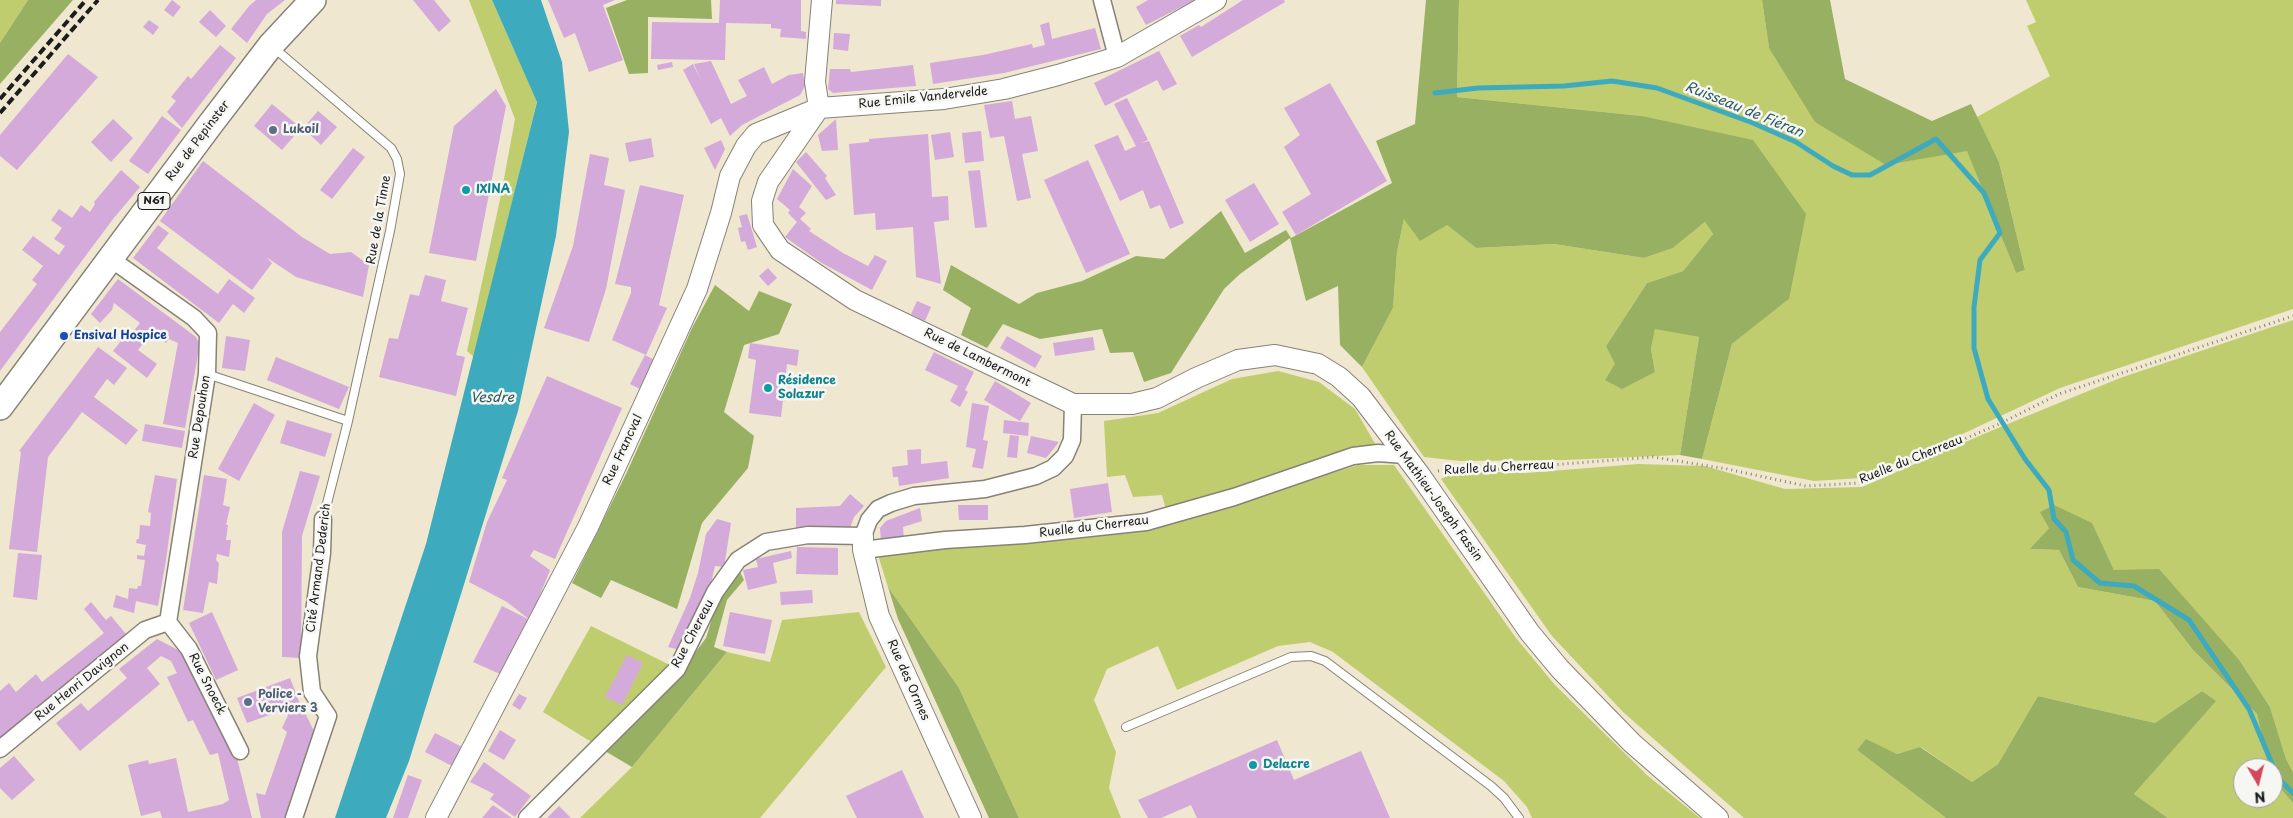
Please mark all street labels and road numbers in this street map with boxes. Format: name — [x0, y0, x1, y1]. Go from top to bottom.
street label: Rue Emile Vandervelde — [858, 84, 988, 112]
street label: Rue de Pepinster — [163, 98, 233, 184]
street label: Rue de la Tinne — [364, 174, 394, 266]
road number: N61 — [138, 192, 170, 210]
street label: Rue de Lambermont — [921, 326, 1033, 390]
street label: Rue Depouhon — [186, 374, 214, 460]
street label: Rue Francval — [600, 412, 646, 488]
street label: Rue Mathieu-Joseph Fassin — [1381, 428, 1485, 564]
street label: Ruelle du Cherreau — [1857, 433, 1965, 487]
street label: Ruelle du Cherreau — [1444, 458, 1554, 478]
street label: Cité Armand Dederich — [304, 503, 334, 633]
street label: Ruelle du Cherreau — [1038, 513, 1150, 541]
street label: Rue Chereau — [669, 597, 717, 671]
street label: Rue des Ormes — [884, 637, 932, 723]
street label: Rue Henri Davignon — [32, 640, 132, 724]
street label: Rue Snoeck — [185, 651, 229, 717]

